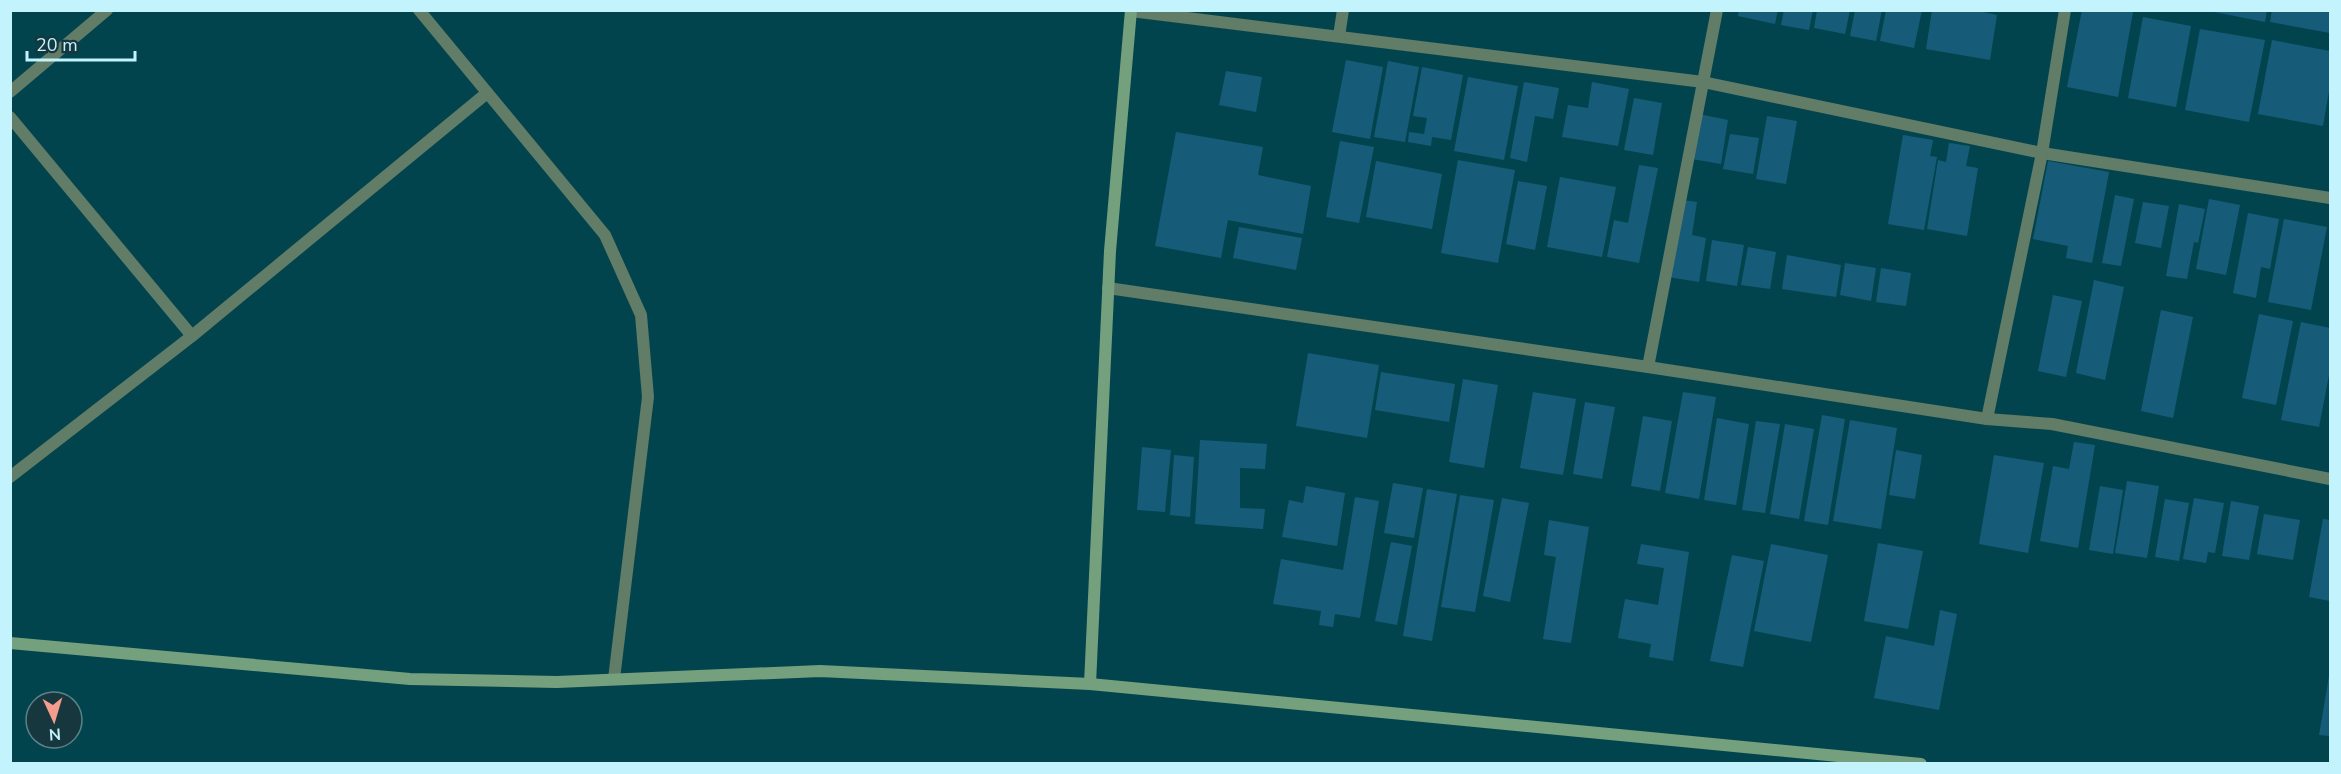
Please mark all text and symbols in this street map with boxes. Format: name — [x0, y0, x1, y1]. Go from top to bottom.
scale bar — [27, 24, 135, 62]
text: 20 m — [36, 33, 78, 57]
north arrow — [24, 690, 84, 750]
text: N — [48, 723, 62, 745]

